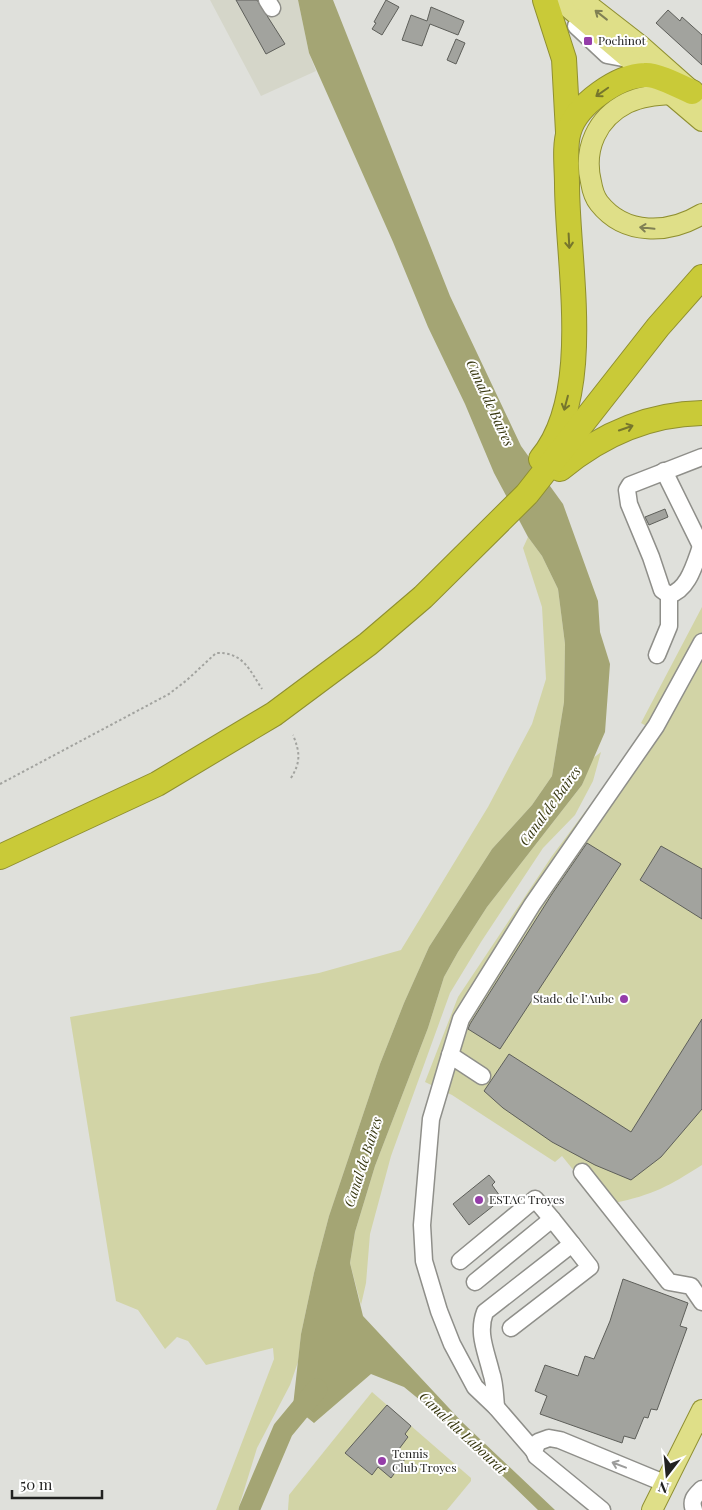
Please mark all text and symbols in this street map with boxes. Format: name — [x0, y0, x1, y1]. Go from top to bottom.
one-way arrow — [595, 9, 608, 20]
place label: Pochinot — [598, 32, 647, 48]
marker: Pochinot — [582, 35, 594, 47]
one-way arrow — [596, 87, 610, 97]
one-way arrow — [639, 223, 655, 233]
one-way arrow — [565, 233, 574, 249]
water label: Canal de Baires — [462, 356, 519, 450]
one-way arrow — [561, 394, 571, 410]
one-way arrow — [618, 423, 633, 432]
water label: Canal de Baires — [514, 762, 585, 849]
place label: Stade de l’Aube — [533, 990, 614, 1006]
marker: Stade de l’Aube — [618, 993, 630, 1005]
water label: Canal de Baires — [339, 1114, 386, 1209]
place label: ESTAC Troyes — [489, 1191, 564, 1207]
marker: ESTAC Troyes — [473, 1194, 485, 1206]
water label: Canal du Labourat — [415, 1387, 512, 1479]
place label: Tennis Club Troyes — [392, 1445, 457, 1475]
north arrow — [642, 1450, 692, 1500]
marker: Tennis Club Troyes — [376, 1455, 388, 1467]
one-way arrow — [612, 1459, 627, 1468]
scale bar — [12, 1468, 102, 1500]
text: 50 m — [20, 1474, 53, 1494]
text: N — [656, 1477, 671, 1499]

